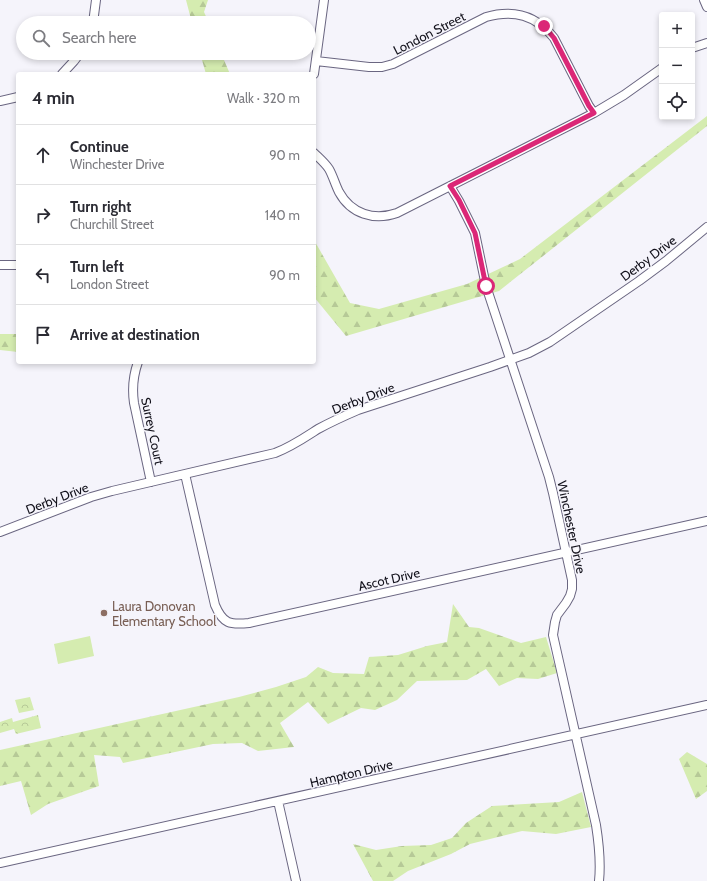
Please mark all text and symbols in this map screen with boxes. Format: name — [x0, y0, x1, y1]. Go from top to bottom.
street label: London Street — [390, 8, 468, 58]
map controls — [659, 12, 695, 120]
button: + — [659, 12, 695, 48]
search box — [16, 16, 316, 60]
route end — [535, 17, 553, 35]
icon: search — [30, 27, 52, 49]
text: Search here — [62, 29, 137, 47]
button: − — [659, 48, 695, 84]
button: locate — [659, 84, 695, 120]
text: 4 min — [32, 88, 75, 108]
text: Walk · 320 m — [227, 90, 300, 106]
text: Continue — [70, 138, 129, 156]
icon: ahead — [32, 144, 54, 166]
text: 90 m — [269, 147, 300, 163]
text: Winchester Drive — [70, 156, 164, 172]
text: Turn right — [70, 198, 131, 216]
icon: right — [32, 204, 54, 226]
text: 140 m — [265, 207, 300, 223]
text: Churchill Street — [70, 216, 154, 232]
street label: Derby Drive — [617, 232, 679, 284]
text: Turn left — [70, 258, 124, 276]
icon: left — [32, 264, 54, 286]
text: 90 m — [269, 267, 300, 283]
text: London Street — [70, 276, 149, 292]
route start — [477, 277, 495, 295]
icon: arrive — [32, 324, 54, 346]
text: Arrive at destination — [70, 326, 200, 344]
street label: Derby Drive — [329, 379, 397, 417]
street label: Surrey Court — [138, 396, 168, 467]
street label: Derby Drive — [23, 479, 91, 517]
street label: Winchester Drive — [554, 479, 590, 575]
street label: Ascot Drive — [357, 564, 422, 594]
place label: Laura Donovan Elementary School — [112, 598, 216, 629]
marker: Laura Donovan Elementary School — [99, 608, 109, 618]
street label: Hampton Drive — [308, 756, 394, 790]

